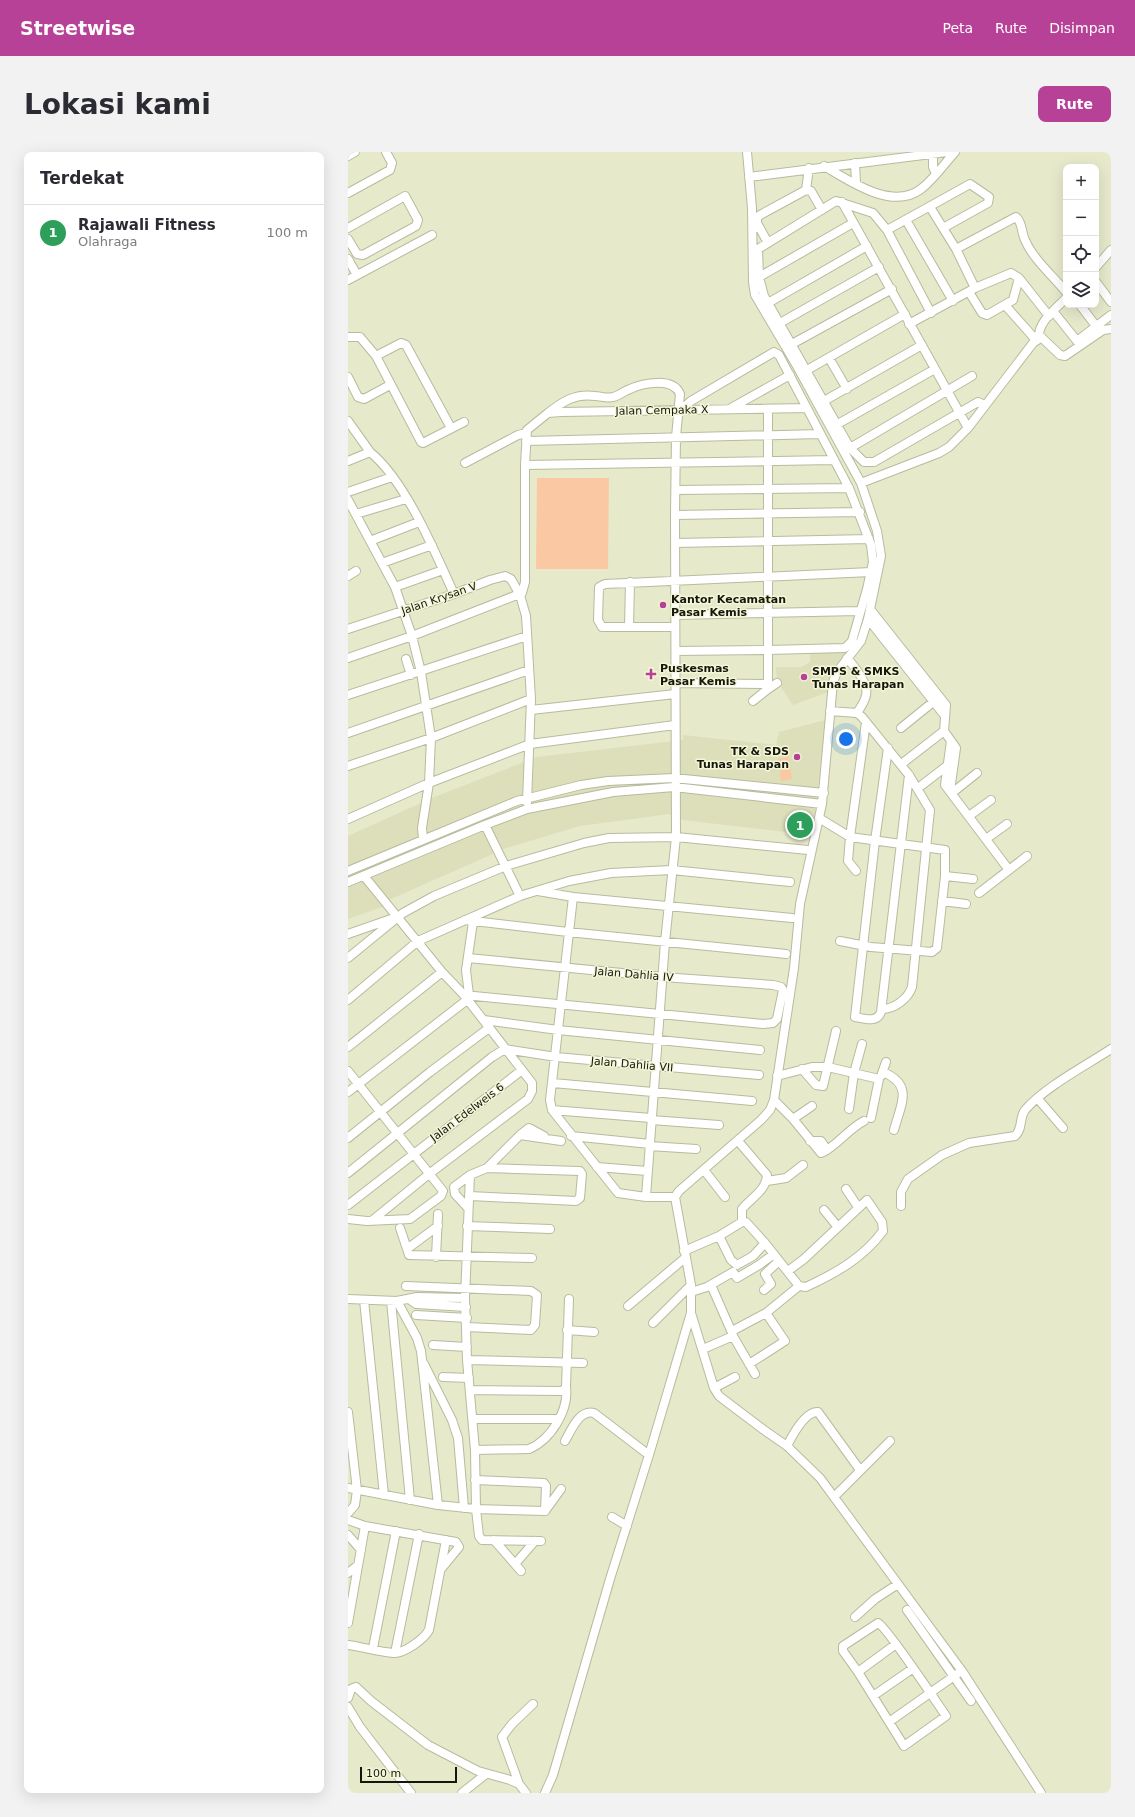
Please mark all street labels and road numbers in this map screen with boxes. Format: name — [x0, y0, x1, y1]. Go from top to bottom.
street label: Jalan Cempaka X — [614, 403, 709, 418]
street label: Jalan Krysan V — [399, 579, 479, 618]
street label: Jalan Dahlia IV — [593, 964, 675, 984]
street label: Jalan Dahlia VII — [589, 1054, 674, 1075]
street label: Jalan Edelweis 6 — [427, 1080, 507, 1145]

